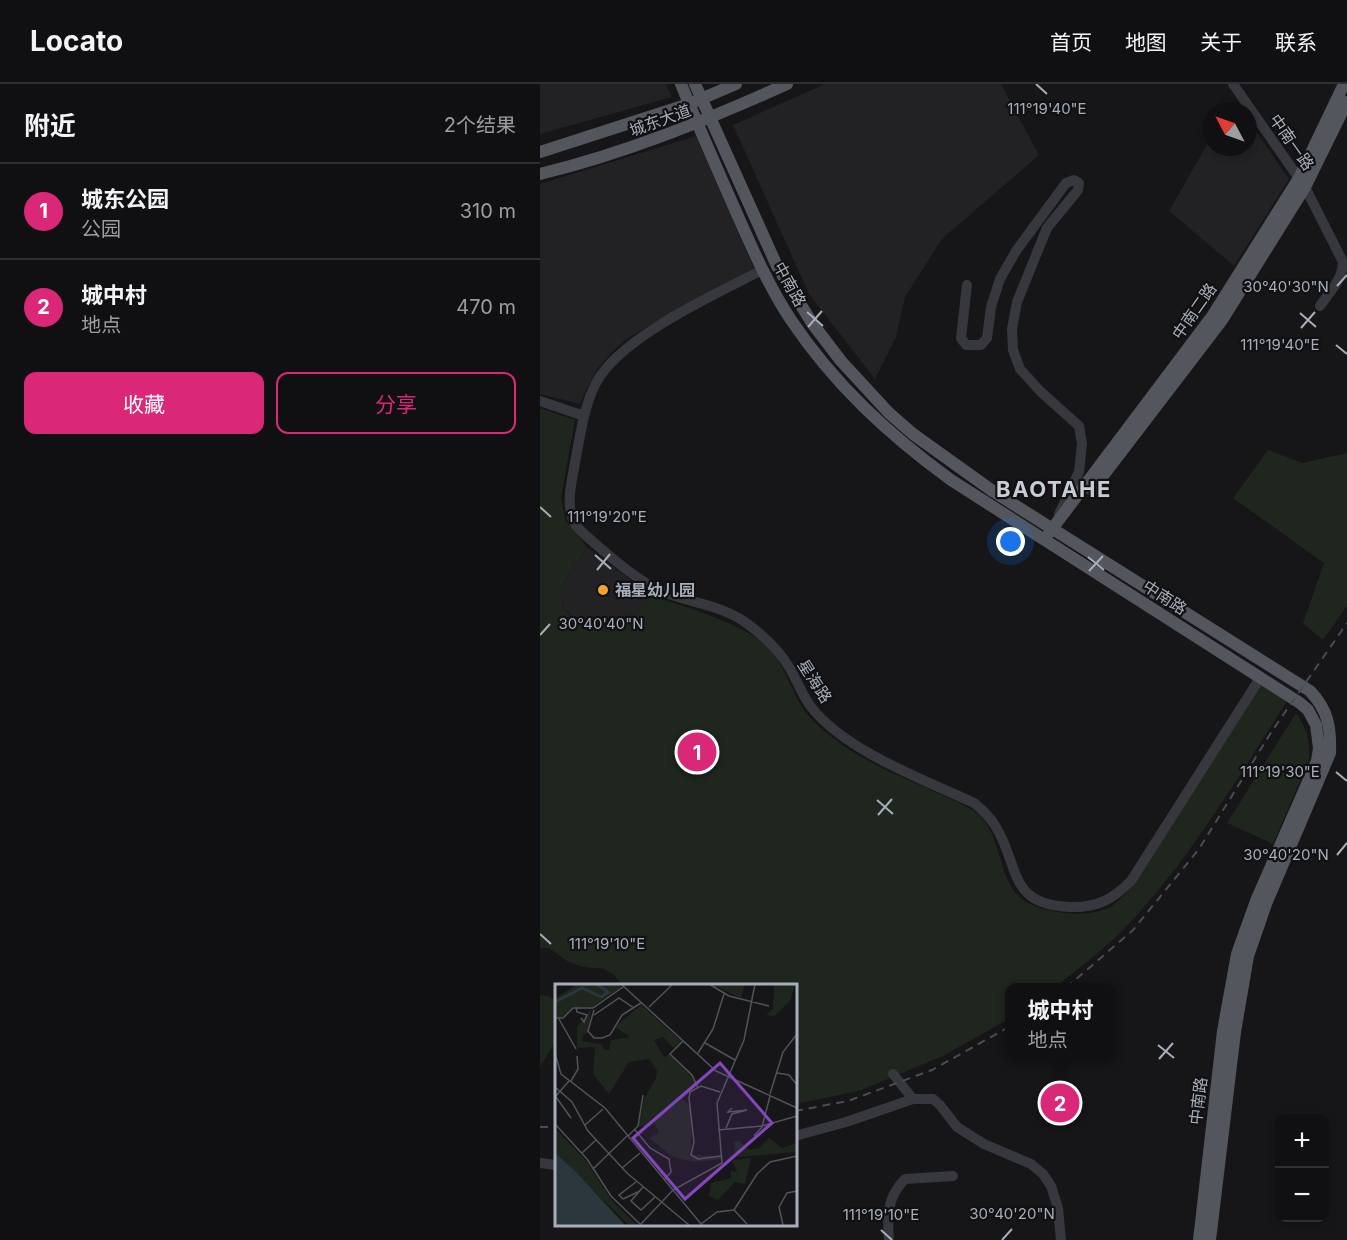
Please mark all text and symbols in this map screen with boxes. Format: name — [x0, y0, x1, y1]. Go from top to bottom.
text: Locato — [30, 24, 123, 58]
text: 首页 — [1050, 30, 1092, 55]
text: 地图 — [1125, 30, 1167, 55]
text: 关于 — [1200, 30, 1242, 55]
text: 联系 — [1275, 30, 1317, 55]
text: 111°19'40"E — [1007, 99, 1087, 118]
street label: 城东大道 — [627, 100, 693, 140]
north arrow — [1203, 102, 1257, 156]
text: 附近 — [24, 110, 76, 141]
street label: 中南一路 — [1265, 110, 1319, 174]
text: 2个结果 — [444, 113, 516, 137]
text: 城东公园 — [81, 186, 169, 212]
text: 1 — [39, 199, 48, 223]
text: 310 m — [460, 199, 516, 223]
text: 公园 — [81, 217, 121, 241]
street label: 中南路 — [770, 258, 810, 310]
text: 30°40'30"N — [1243, 277, 1329, 296]
street label: 中南二路 — [1167, 279, 1221, 343]
text: 城中村 — [81, 282, 147, 308]
text: 2 — [37, 295, 50, 319]
text: 470 m — [456, 295, 516, 319]
text: 地点 — [81, 313, 121, 337]
text: 111°19'40"E — [1240, 335, 1320, 354]
button: 收藏 — [24, 372, 264, 434]
button: 分享 — [276, 372, 516, 434]
district label: BAOTAHE — [996, 476, 1112, 502]
text: 111°19'20"E — [567, 507, 647, 526]
your location — [996, 527, 1025, 556]
street label: 中南路 — [1139, 576, 1191, 618]
place label: 福星幼儿园 — [615, 580, 695, 600]
marker: 福星幼儿园 — [596, 583, 610, 597]
text: 30°40'40"N — [558, 614, 644, 633]
street label: 星海路 — [794, 655, 836, 707]
pin: 1 — [678, 730, 716, 774]
text: 111°19'30"E — [1240, 762, 1320, 781]
text: 30°40'20"N — [1243, 845, 1329, 864]
text: 111°19'10"E — [569, 934, 645, 953]
popup — [1005, 983, 1116, 1061]
inset map — [555, 984, 796, 1225]
text: 城中村 — [1027, 997, 1094, 1023]
text: 地点 — [1027, 1028, 1067, 1052]
street label: 中南路 — [1185, 1076, 1211, 1126]
pin: 2 — [1040, 1080, 1080, 1126]
map controls — [1275, 1114, 1329, 1222]
button: + — [1275, 1114, 1329, 1168]
button: − — [1275, 1168, 1329, 1222]
text: 30°40'20"N — [969, 1204, 1055, 1223]
text: 111°19'10"E — [843, 1205, 919, 1224]

